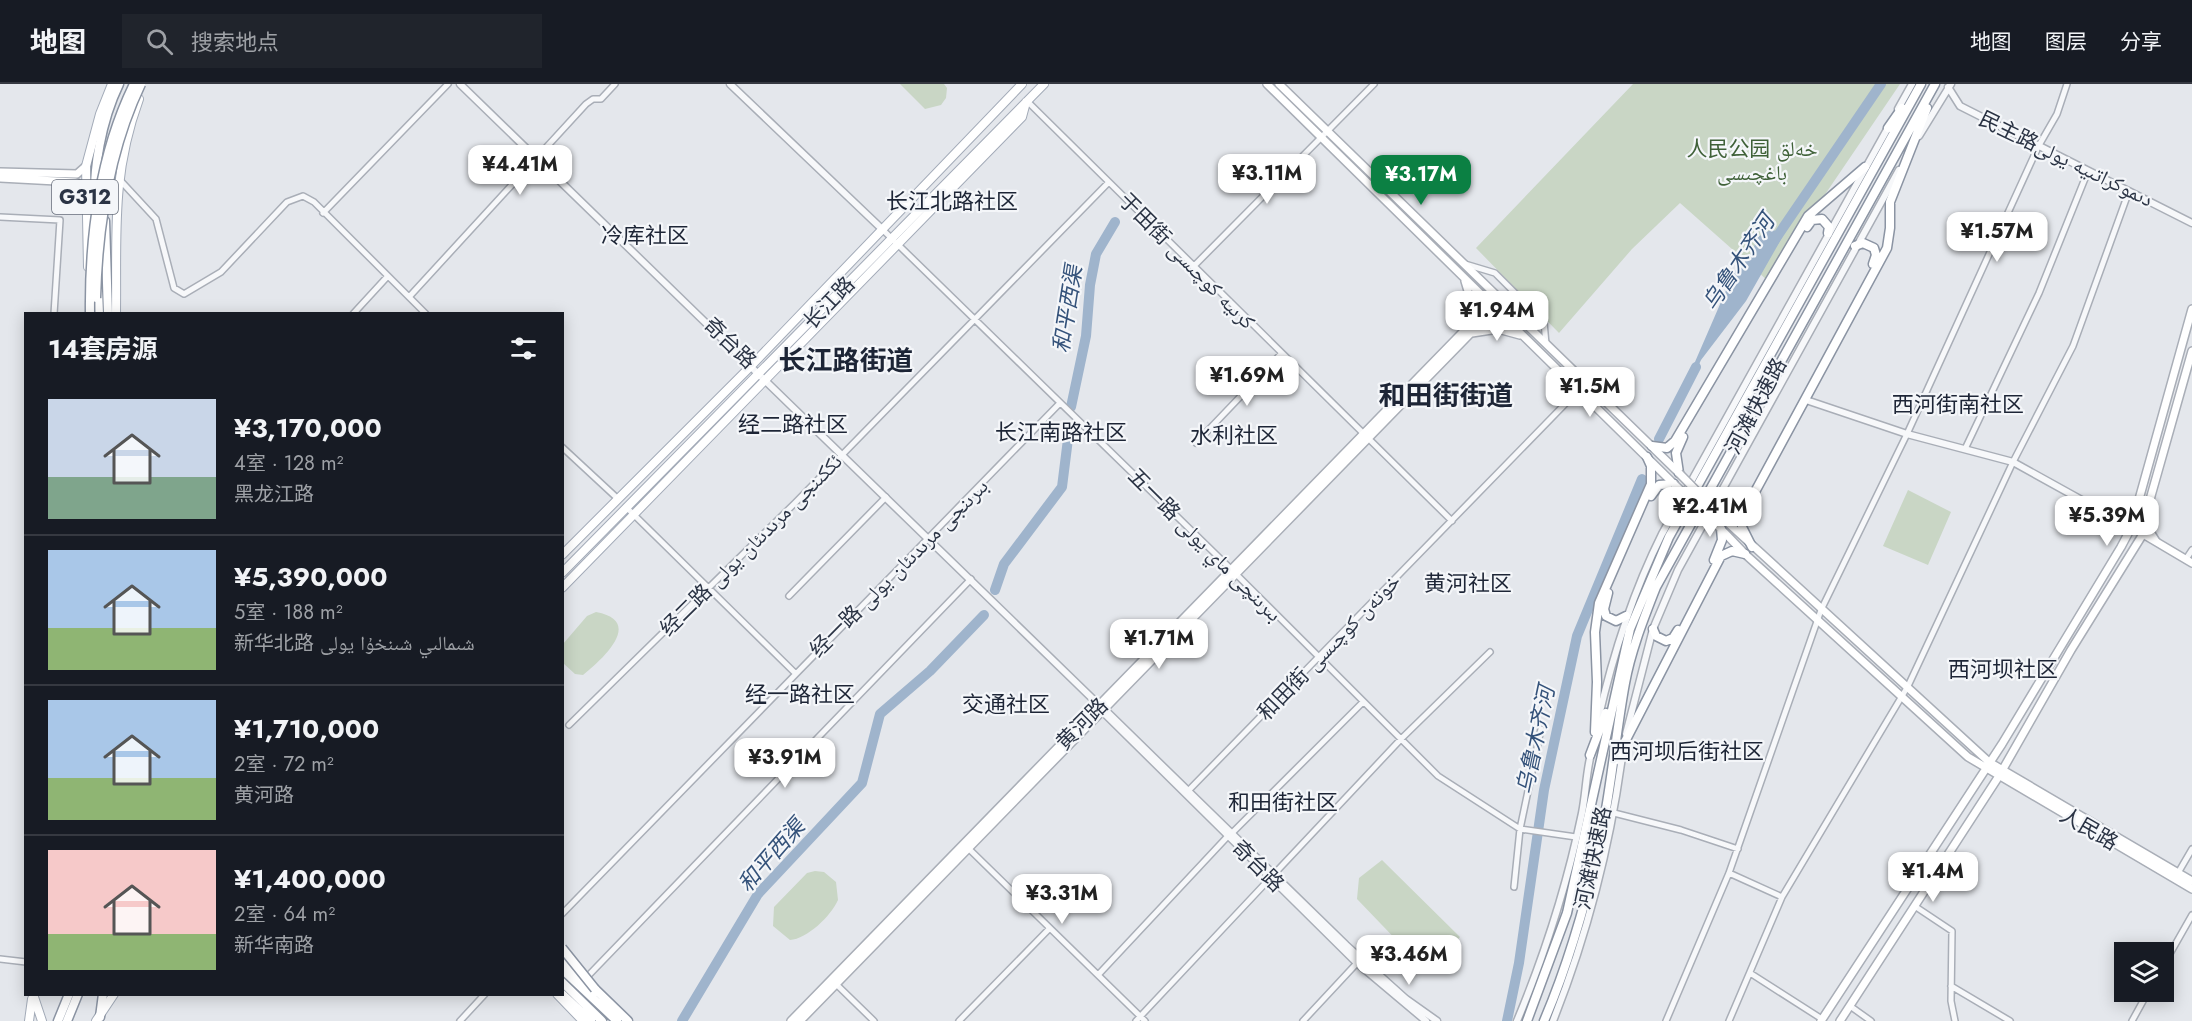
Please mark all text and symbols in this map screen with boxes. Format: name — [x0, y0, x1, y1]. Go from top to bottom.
search box — [122, 14, 542, 68]
text: 地图 — [30, 22, 86, 63]
icon: search — [143, 25, 176, 58]
text: 搜索地点 — [191, 26, 279, 58]
text: 地图 — [1970, 27, 2012, 57]
text: 图层 — [2045, 27, 2087, 57]
text: 分享 — [2120, 27, 2162, 57]
street label: 民主路دىموكراتىيە يولى — [1974, 104, 2158, 214]
park label: 人民公园 خەلق باغچىسى — [1686, 134, 1818, 188]
pin: ¥4.41M — [471, 145, 569, 196]
text: ¥4.41M — [482, 150, 558, 179]
pin: ¥3.11M — [1218, 154, 1316, 205]
pin: ¥3.17M — [1372, 155, 1470, 206]
text: ¥3.11M — [1232, 159, 1302, 188]
text: ¥3.17M — [1385, 160, 1457, 189]
road number: G312 — [52, 180, 118, 214]
district label: 长江北路社区 — [886, 185, 1018, 217]
street label: 于田街 كرىيە كوچىسى — [1112, 186, 1262, 336]
water label: 乌鲁木齐河 — [1694, 204, 1784, 317]
pin: ¥1.57M — [1948, 212, 2046, 263]
text: ¥1.57M — [1961, 217, 2033, 246]
district label: 冷库社区 — [601, 219, 689, 251]
water label: 和平西渠 — [1044, 260, 1090, 355]
street label: 长江路 — [796, 270, 862, 336]
pin: ¥1.94M — [1448, 291, 1546, 342]
text: ¥1.94M — [1459, 296, 1535, 325]
street label: 奇台路 — [697, 310, 763, 376]
text: 14套房源 — [48, 330, 157, 368]
icon: filters — [507, 332, 540, 365]
district label: 长江路街道 — [779, 341, 914, 380]
street label: 河滩快速路 — [1718, 353, 1794, 459]
pin: ¥1.69M — [1198, 356, 1296, 407]
text: ¥1.69M — [1210, 361, 1284, 390]
pin: ¥1.5M — [1548, 367, 1632, 418]
text: ¥1.5M — [1560, 372, 1620, 401]
district label: 和田街街道 — [1379, 376, 1514, 415]
district label: 西河街南社区 — [1892, 388, 2024, 420]
district label: 经二路社区 — [738, 408, 848, 440]
text: ¥3,170,000 — [234, 409, 382, 447]
district label: 长江南路社区 — [995, 416, 1127, 448]
district label: 水利社区 — [1190, 419, 1278, 451]
icon: home — [96, 423, 168, 495]
street label: 经二路 ئككىنجى مرىدىئان يولى — [653, 447, 849, 643]
text: 4室 · 128 m² — [234, 449, 343, 478]
street label: 五一路 بىرىنچى ماي يولى — [1120, 461, 1289, 630]
street label: 经一路 بىرىنجى مرىدىئان يولى — [803, 472, 995, 664]
text: 黑龙江路 — [234, 480, 314, 509]
pin: ¥2.41M — [1661, 487, 1759, 538]
text: ¥2.41M — [1673, 492, 1747, 521]
pin: ¥5.39M — [2058, 496, 2156, 547]
text: ¥5.39M — [2069, 501, 2145, 530]
text: ¥5,390,000 — [234, 558, 387, 596]
street label: 和田街 خوتەن كوچىسى — [1251, 567, 1407, 727]
district label: 黄河社区 — [1424, 567, 1512, 599]
icon: home — [96, 574, 168, 646]
text: 5室 · 188 m² — [234, 598, 343, 627]
pin: ¥1.71M — [1110, 619, 1208, 670]
text: ¥1.71M — [1124, 624, 1194, 653]
text: 新华北路 شىمالىي شىنخۇا يولى — [234, 629, 475, 658]
district label: 西河坝社区 — [1948, 653, 2058, 685]
district label: 经一路社区 — [745, 678, 855, 710]
water label: 乌鲁木齐河 — [1508, 679, 1563, 797]
district label: 交通社区 — [962, 688, 1050, 720]
street label: 黄河路 — [1049, 691, 1115, 757]
text: ¥1,710,000 — [234, 710, 379, 748]
icon: home — [96, 724, 168, 796]
district label: 西河坝后街社区 — [1610, 735, 1764, 767]
pin: ¥3.91M — [736, 738, 834, 789]
text: ¥3.91M — [748, 743, 822, 772]
text: 2室 · 72 m² — [234, 750, 334, 779]
text: 黄河路 — [234, 781, 294, 810]
district label: 和田街社区 — [1228, 786, 1338, 818]
street label: 人民路 — [2054, 800, 2124, 858]
street label: 河滩快速路 — [1567, 804, 1619, 912]
water label: 和平西渠 — [730, 809, 814, 899]
street label: 奇台路 — [1225, 833, 1291, 899]
pin: ¥1.4M — [1891, 852, 1975, 903]
text: ¥1.4M — [1902, 857, 1964, 886]
text: ¥1,400,000 — [234, 860, 386, 898]
icon: home — [96, 874, 168, 946]
pin: ¥3.31M — [1013, 874, 1111, 925]
text: ¥3.31M — [1026, 879, 1098, 908]
text: 2室 · 64 m² — [234, 900, 335, 929]
text: 新华南路 — [234, 931, 314, 960]
pin: ¥3.46M — [1360, 935, 1458, 986]
text: ¥3.46M — [1370, 940, 1448, 969]
map controls — [2114, 942, 2174, 1002]
button: layers — [2114, 942, 2174, 1002]

